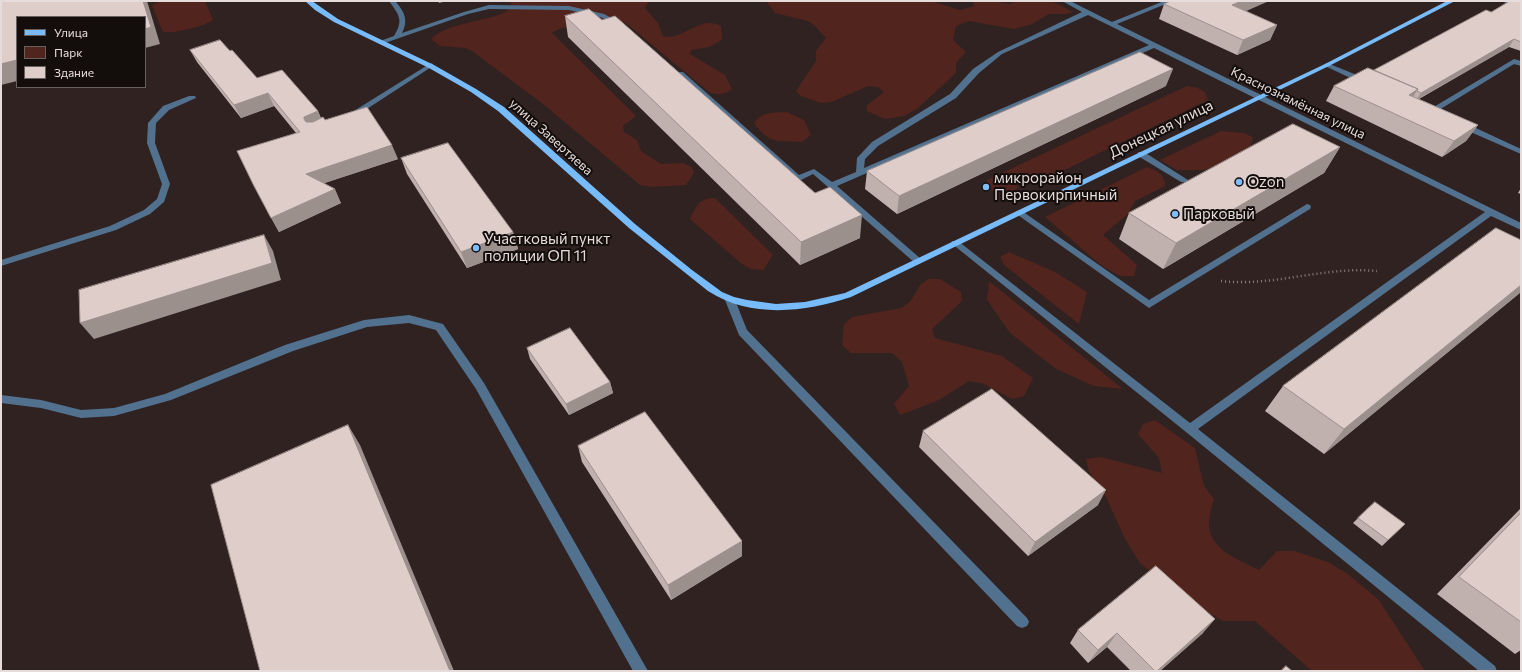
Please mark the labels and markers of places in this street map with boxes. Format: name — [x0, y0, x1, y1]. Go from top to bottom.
place label: микрорайон Первокирпичный — [994, 169, 1117, 204]
place label: Ozon — [1247, 173, 1284, 191]
marker: Ozon — [1234, 177, 1244, 187]
marker: микрорайон Первокирпичный — [981, 182, 991, 192]
place label: Парковый — [1183, 205, 1255, 223]
marker: Парковый — [1170, 209, 1180, 219]
place label: Участковый пункт полиции ОП 11 — [484, 230, 610, 265]
marker: Участковый пункт полиции ОП 11 — [471, 243, 481, 253]

